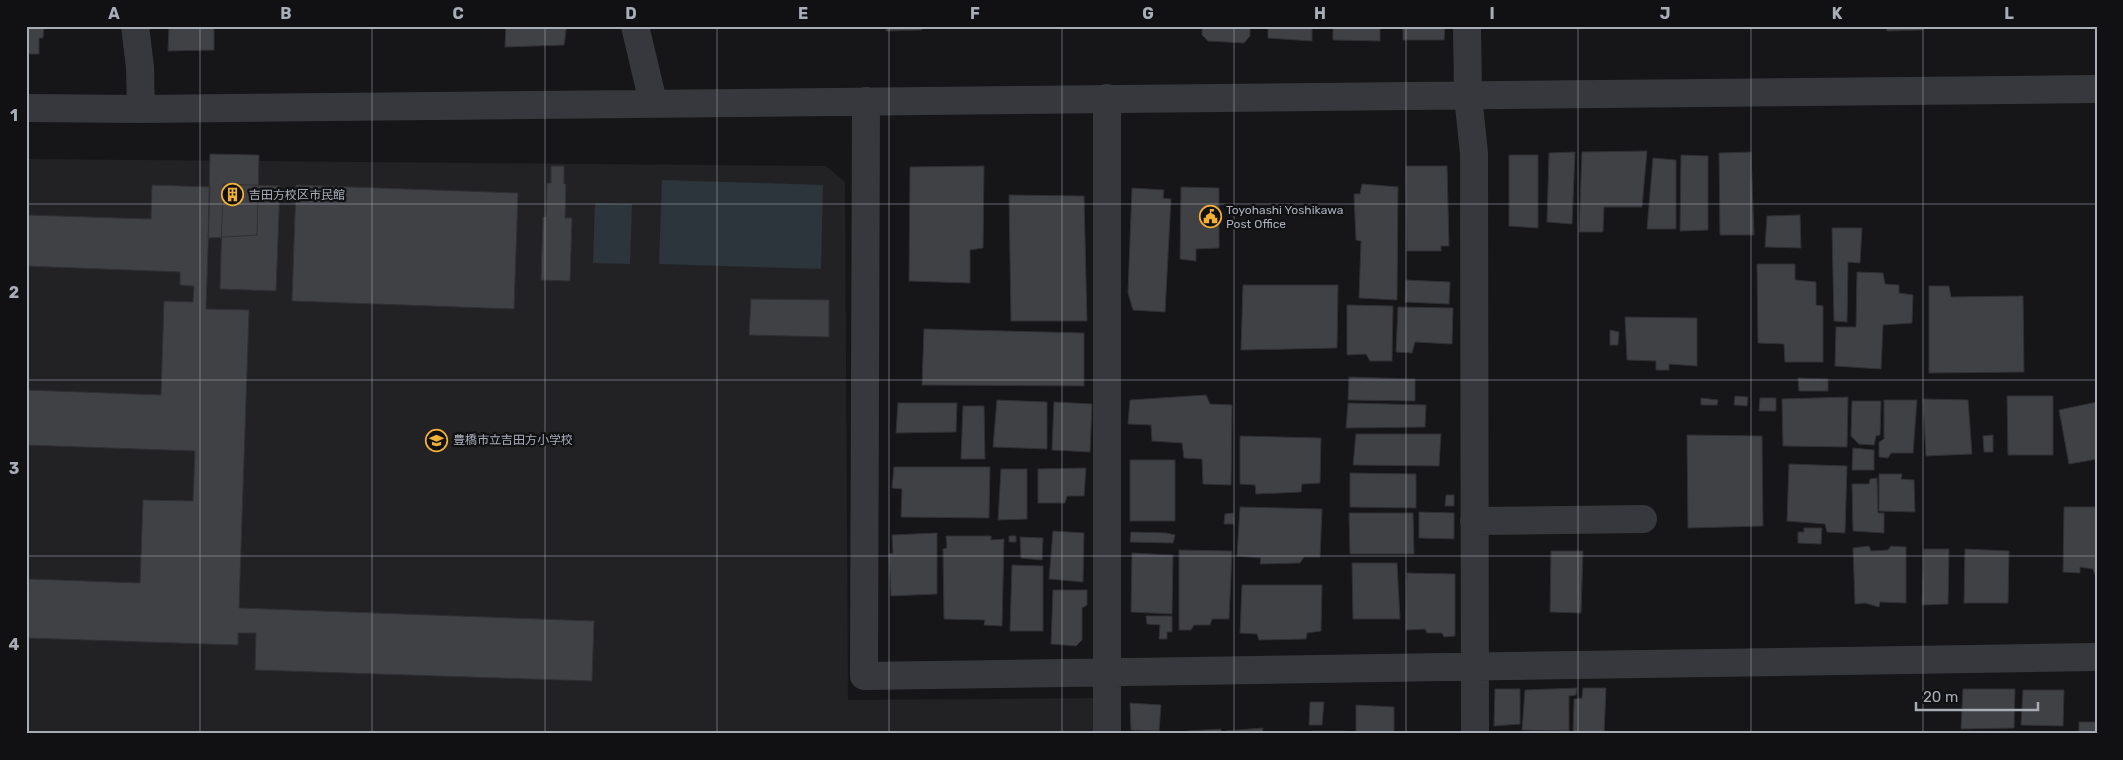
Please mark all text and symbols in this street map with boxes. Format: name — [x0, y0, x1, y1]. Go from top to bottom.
text: A — [108, 4, 120, 23]
text: B — [280, 4, 292, 23]
text: C — [452, 4, 464, 23]
text: D — [625, 4, 637, 23]
text: E — [798, 4, 808, 23]
text: F — [970, 4, 980, 23]
text: G — [1142, 4, 1154, 23]
text: H — [1314, 4, 1326, 23]
text: I — [1489, 4, 1495, 23]
text: J — [1660, 4, 1670, 23]
text: K — [1832, 4, 1843, 23]
text: L — [2004, 4, 2014, 23]
text: 1 — [10, 106, 18, 125]
building icon: 吉田方校区市民館 — [221, 183, 245, 207]
place label: 吉田方校区市民館 — [249, 188, 345, 202]
place label: Toyohashi Yoshikawa Post Office — [1226, 203, 1343, 231]
public building icon: Toyohashi Yoshikawa Post Office — [1198, 205, 1222, 229]
text: 2 — [9, 283, 19, 302]
school or university icon: 豊橋市立吉田方小学校 — [425, 428, 449, 452]
place label: 豊橋市立吉田方小学校 — [453, 433, 573, 447]
text: 3 — [9, 459, 19, 478]
text: 4 — [9, 635, 20, 654]
scale bar — [1916, 680, 2038, 712]
text: 20 m — [1923, 688, 1958, 706]

